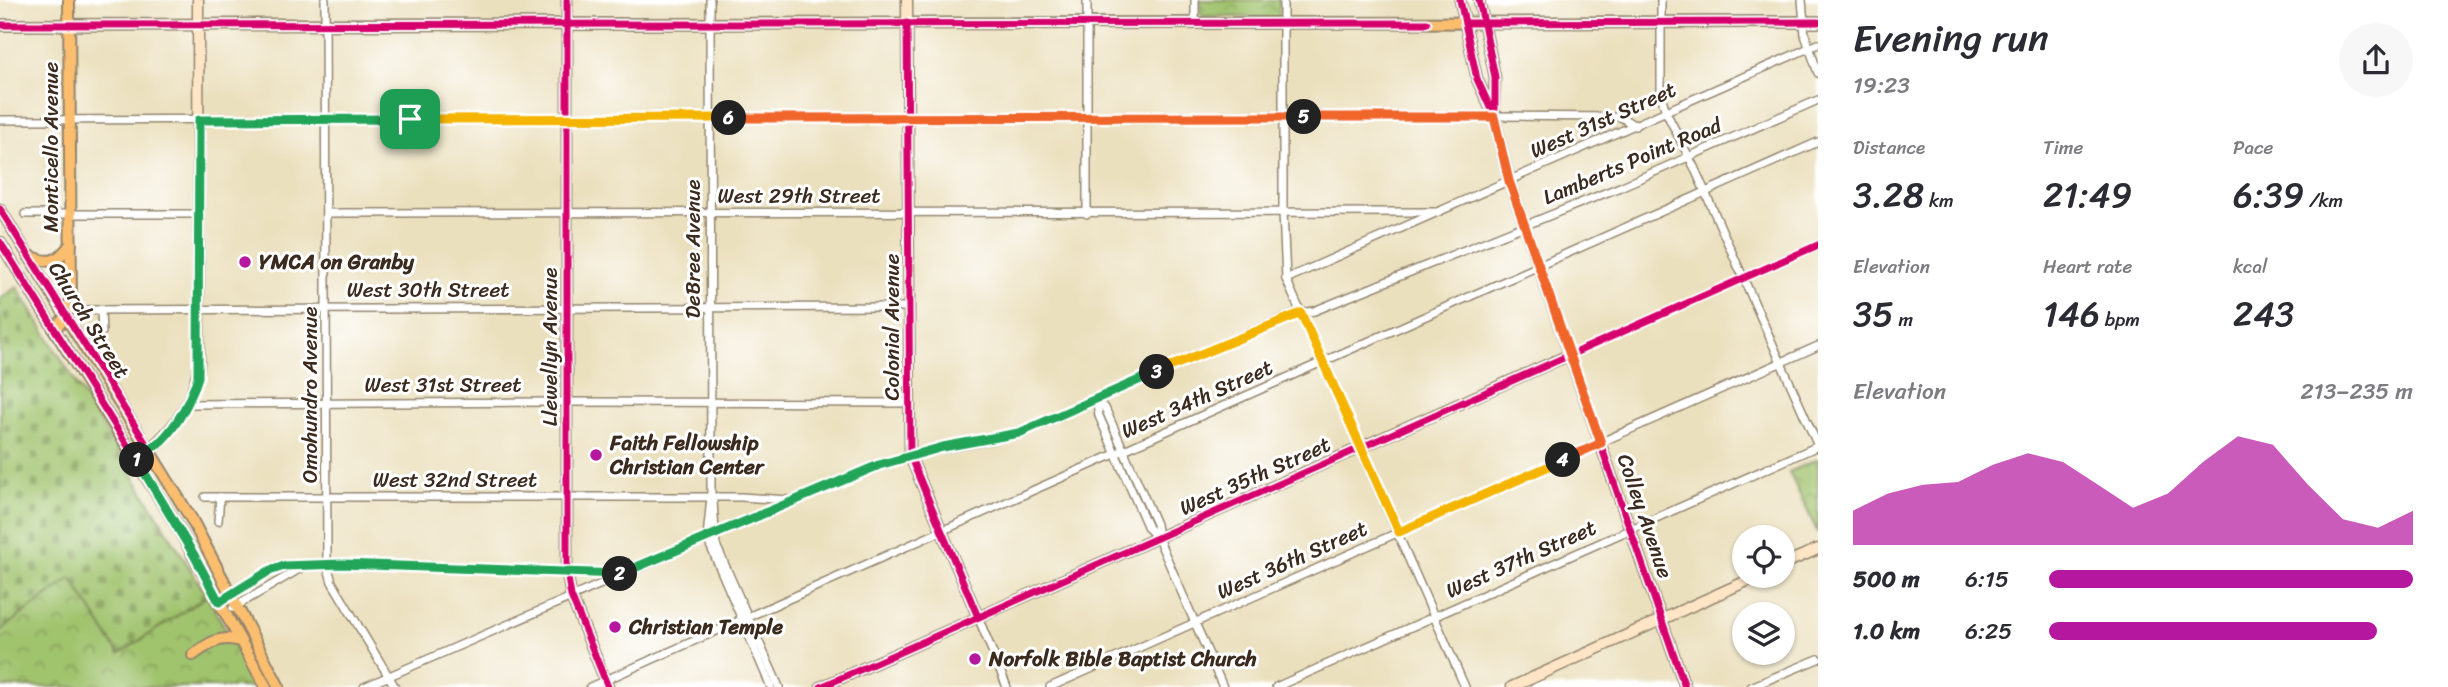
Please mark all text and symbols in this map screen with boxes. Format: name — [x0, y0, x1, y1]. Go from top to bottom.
text: Evening run — [1853, 5, 2049, 72]
button: share — [2339, 23, 2413, 97]
street label: Monticello Avenue — [32, 62, 70, 232]
text: 19:23 — [1853, 65, 1910, 106]
street label: West 31st Street — [1524, 71, 1682, 169]
pin — [380, 89, 440, 149]
icon: arrive — [391, 100, 429, 138]
pin: 6 — [712, 100, 746, 136]
pin: 5 — [1286, 100, 1322, 134]
text: 5 — [1298, 100, 1309, 133]
text: 6 — [723, 101, 734, 134]
street label: Lamberts Point Road — [1537, 105, 1729, 216]
text: Distance — [1853, 131, 1925, 164]
text: Time — [2043, 131, 2083, 164]
text: Pace — [2233, 131, 2273, 164]
text: 3.28 — [1853, 164, 1924, 226]
text: 21:49 — [2043, 164, 2132, 226]
text: 6:39 — [2233, 164, 2304, 226]
street label: West 29th Street — [718, 177, 880, 215]
street label: DeBree Avenue — [674, 180, 712, 318]
text: km — [1924, 184, 1954, 217]
text: /km — [2304, 184, 2343, 217]
place label: YMCA on Granby — [259, 243, 415, 281]
text: Elevation — [1853, 250, 1930, 283]
text: Heart rate — [2043, 250, 2132, 283]
text: kcal — [2233, 250, 2268, 283]
street label: Colonial Avenue — [873, 253, 911, 401]
street label: Church Street — [38, 254, 140, 386]
marker: YMCA on Granby — [237, 254, 253, 270]
street label: Llewellyn Avenue — [531, 268, 569, 426]
street label: West 30th Street — [347, 271, 509, 309]
text: 35 — [1853, 283, 1894, 345]
text: 146 — [2043, 283, 2100, 345]
text: 243 — [2233, 283, 2294, 345]
text: m — [1894, 303, 1913, 336]
text: bpm — [2100, 303, 2140, 336]
street label: Omohundro Avenue — [291, 307, 329, 483]
street label: West 34th Street — [1118, 354, 1276, 444]
pin: 3 — [1140, 354, 1174, 390]
street label: West 31st Street — [365, 366, 521, 404]
text: Elevation — [1853, 371, 1946, 412]
text: 213–235 m — [2301, 371, 2413, 412]
place label: Faith Fellowship Christian Center — [609, 424, 766, 486]
street label: West 35th Street — [1173, 426, 1337, 526]
pin: 1 — [120, 442, 154, 477]
pin: 4 — [1546, 442, 1580, 477]
text: 1 — [132, 443, 141, 476]
text: 4 — [1557, 443, 1568, 476]
marker: Faith Fellowship Christian Center — [588, 447, 604, 463]
street label: Colley Avenue — [1606, 448, 1684, 584]
street label: West 32nd Street — [373, 461, 537, 499]
street label: West 37th Street — [1440, 509, 1602, 609]
street label: West 36th Street — [1211, 510, 1373, 610]
map controls — [1732, 525, 1795, 665]
button: locate — [1732, 525, 1795, 588]
pin: 2 — [602, 556, 638, 592]
text: 2 — [614, 557, 625, 590]
text: 500 m — [1853, 559, 1920, 600]
text: 6:15 — [1965, 559, 2009, 600]
button: layers — [1732, 602, 1795, 665]
place label: Christian Temple — [628, 608, 783, 646]
text: 1.0 km — [1853, 611, 1920, 652]
text: 6:25 — [1965, 611, 2012, 652]
marker: Christian Temple — [607, 619, 623, 635]
place label: Norfolk Bible Baptist Church — [988, 640, 1256, 678]
marker: Norfolk Bible Baptist Church — [967, 651, 983, 667]

